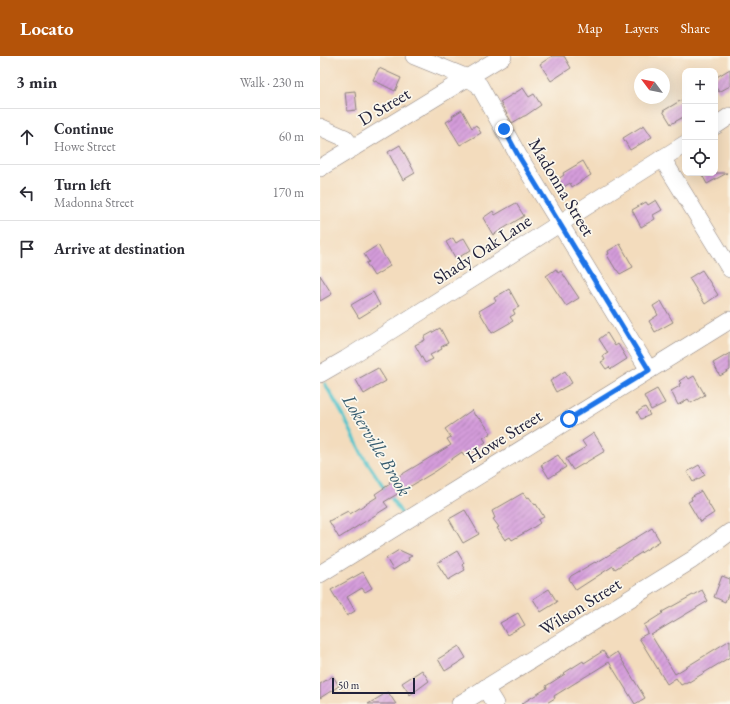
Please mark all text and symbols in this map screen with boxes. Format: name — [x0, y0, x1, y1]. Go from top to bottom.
text: Locato — [20, 16, 74, 41]
text: Map — [577, 19, 602, 37]
text: Layers — [624, 19, 659, 37]
text: Share — [681, 19, 710, 37]
north arrow — [634, 68, 670, 104]
map controls — [682, 68, 718, 176]
button: + — [682, 68, 718, 104]
text: 3 min — [16, 71, 57, 93]
text: Walk · 230 m — [240, 74, 304, 91]
street label: D Street — [354, 81, 415, 130]
button: − — [682, 104, 718, 140]
text: Continue — [54, 119, 114, 138]
route end — [495, 120, 513, 138]
icon: ahead — [16, 126, 38, 148]
text: 60 m — [279, 128, 304, 145]
street label: Madonna Street — [524, 134, 600, 241]
text: Howe Street — [54, 138, 116, 155]
button: locate — [682, 140, 718, 176]
text: Turn left — [54, 175, 111, 194]
icon: left — [16, 182, 38, 204]
text: 170 m — [273, 184, 304, 201]
text: Madonna Street — [54, 194, 134, 211]
street label: Shady Oak Lane — [429, 209, 535, 289]
icon: arrive — [16, 238, 38, 260]
text: Arrive at destination — [54, 239, 185, 258]
water label: Lokerville Brook — [336, 389, 417, 501]
street label: Howe Street — [462, 403, 547, 468]
route start — [560, 410, 578, 428]
street label: Wilson Street — [535, 572, 625, 640]
scale bar — [332, 676, 415, 695]
text: 50 m — [338, 678, 359, 692]

